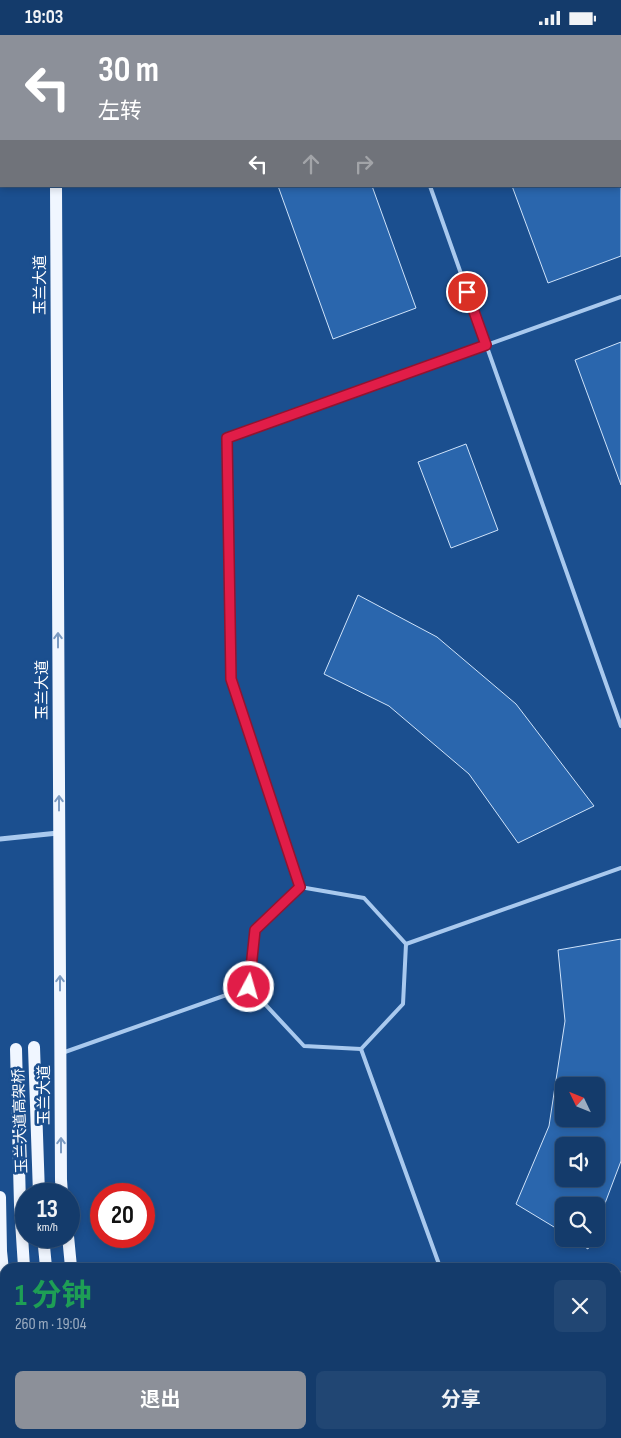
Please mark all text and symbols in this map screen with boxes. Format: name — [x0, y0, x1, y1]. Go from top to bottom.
text: 19:03 — [25, 6, 63, 29]
text: 30 m — [98, 49, 159, 92]
icon: left — [15, 55, 80, 120]
text: 左转 — [98, 98, 142, 125]
icon: left — [244, 150, 272, 178]
icon: ahead — [297, 150, 325, 178]
icon: right — [350, 150, 378, 178]
street label: 玉兰大道 — [31, 255, 50, 315]
pin — [446, 271, 488, 313]
icon: arrive — [453, 278, 481, 306]
one-way arrow — [53, 632, 63, 648]
street label: 玉兰大道 — [33, 660, 52, 720]
one-way arrow — [54, 795, 64, 811]
position arrow — [222, 960, 274, 1012]
one-way arrow — [55, 975, 65, 991]
street label: 玉兰大道 — [35, 1065, 54, 1125]
street label: 玉兰大道高架桥 — [9, 1068, 32, 1174]
north arrow — [555, 1077, 605, 1127]
map controls — [555, 1077, 605, 1247]
one-way arrow — [56, 1137, 65, 1153]
button: sound — [555, 1137, 605, 1187]
speed limit sign: 20 — [90, 1183, 155, 1248]
text: 13 — [37, 1194, 58, 1225]
button: search — [555, 1197, 605, 1247]
text: km/h — [37, 1220, 58, 1235]
text: 1 分钟 — [15, 1278, 91, 1314]
button: close — [554, 1280, 606, 1332]
text: 260 m · 19:04 — [15, 1315, 86, 1334]
button: 退出 — [15, 1371, 306, 1429]
button: 分享 — [316, 1371, 606, 1429]

